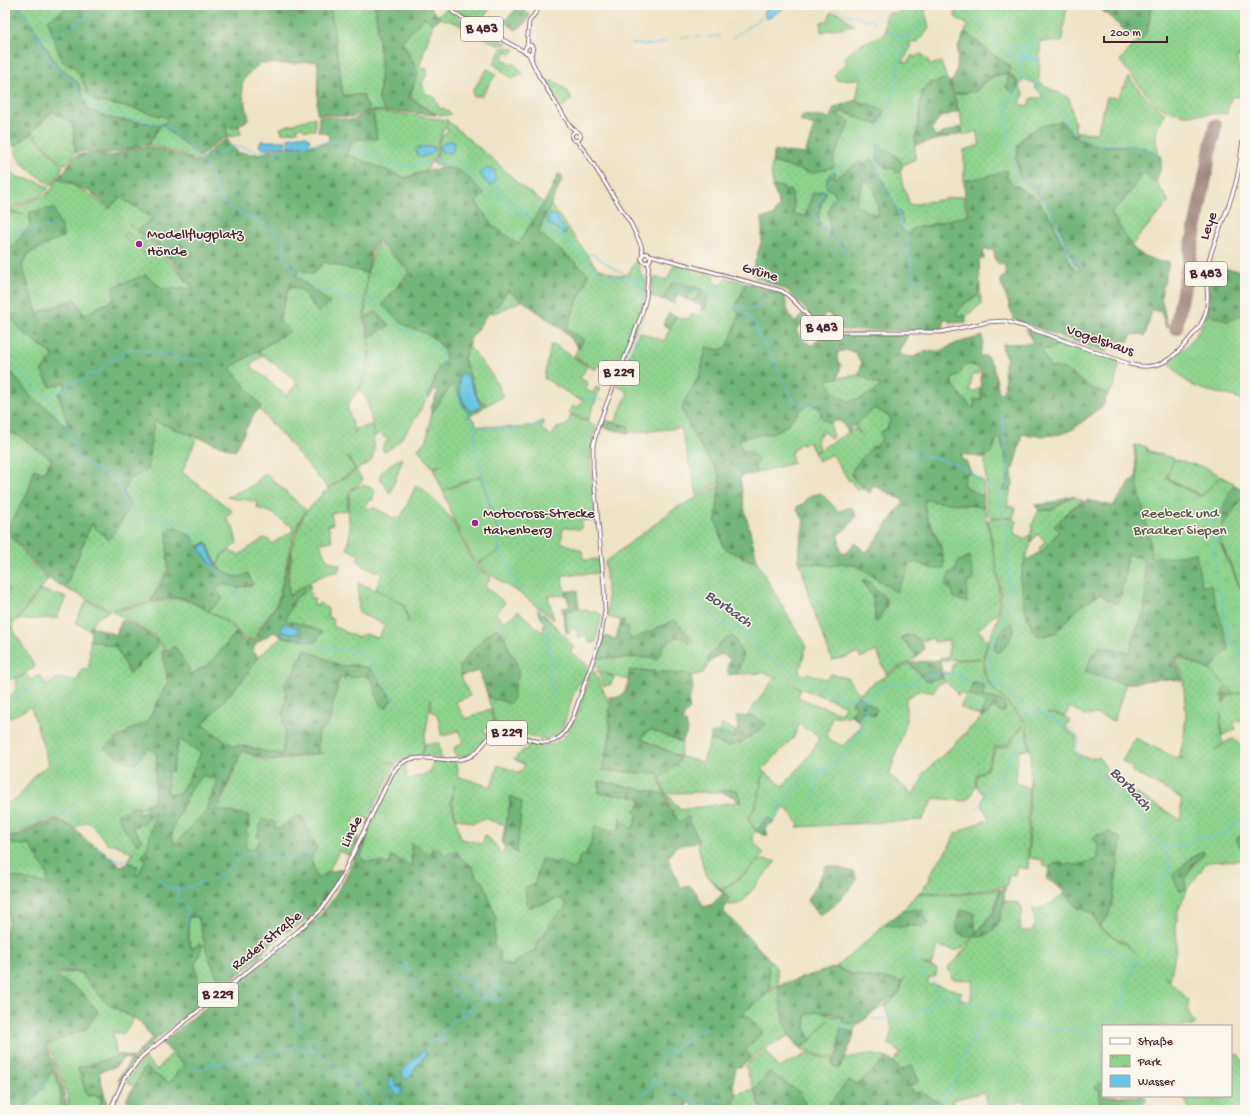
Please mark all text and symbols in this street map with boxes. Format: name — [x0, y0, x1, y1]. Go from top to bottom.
road number: B 483 — [461, 17, 503, 41]
scale bar — [1104, 18, 1167, 44]
text: 200 m — [1110, 27, 1141, 41]
street label: Leye — [1196, 209, 1222, 242]
place label: Modellflugplatz Hönde — [147, 226, 244, 261]
marker: Modellflugplatz Hönde — [134, 239, 144, 249]
street label: Grüne — [740, 259, 780, 287]
road number: B 483 — [1185, 262, 1227, 286]
road number: B 483 — [801, 316, 843, 340]
street label: Vogelshaus — [1063, 321, 1137, 361]
road number: B 229 — [599, 361, 639, 385]
place label: Motocross-Strecke Hahenberg — [483, 505, 595, 540]
park label: Reebeck und Braaker Siepen — [1132, 505, 1227, 540]
marker: Motocross-Strecke Hahenberg — [470, 518, 480, 528]
water label: Borbach — [701, 587, 756, 633]
road number: B 229 — [487, 721, 527, 745]
water label: Borbach — [1105, 764, 1155, 816]
street label: Linde — [337, 813, 367, 851]
street label: Rader Straße — [228, 907, 306, 975]
road number: B 229 — [198, 983, 238, 1007]
legend — [1102, 1025, 1232, 1097]
text: Straße — [1138, 1036, 1174, 1050]
text: Park — [1137, 1056, 1163, 1070]
text: Wasser — [1138, 1076, 1176, 1090]

